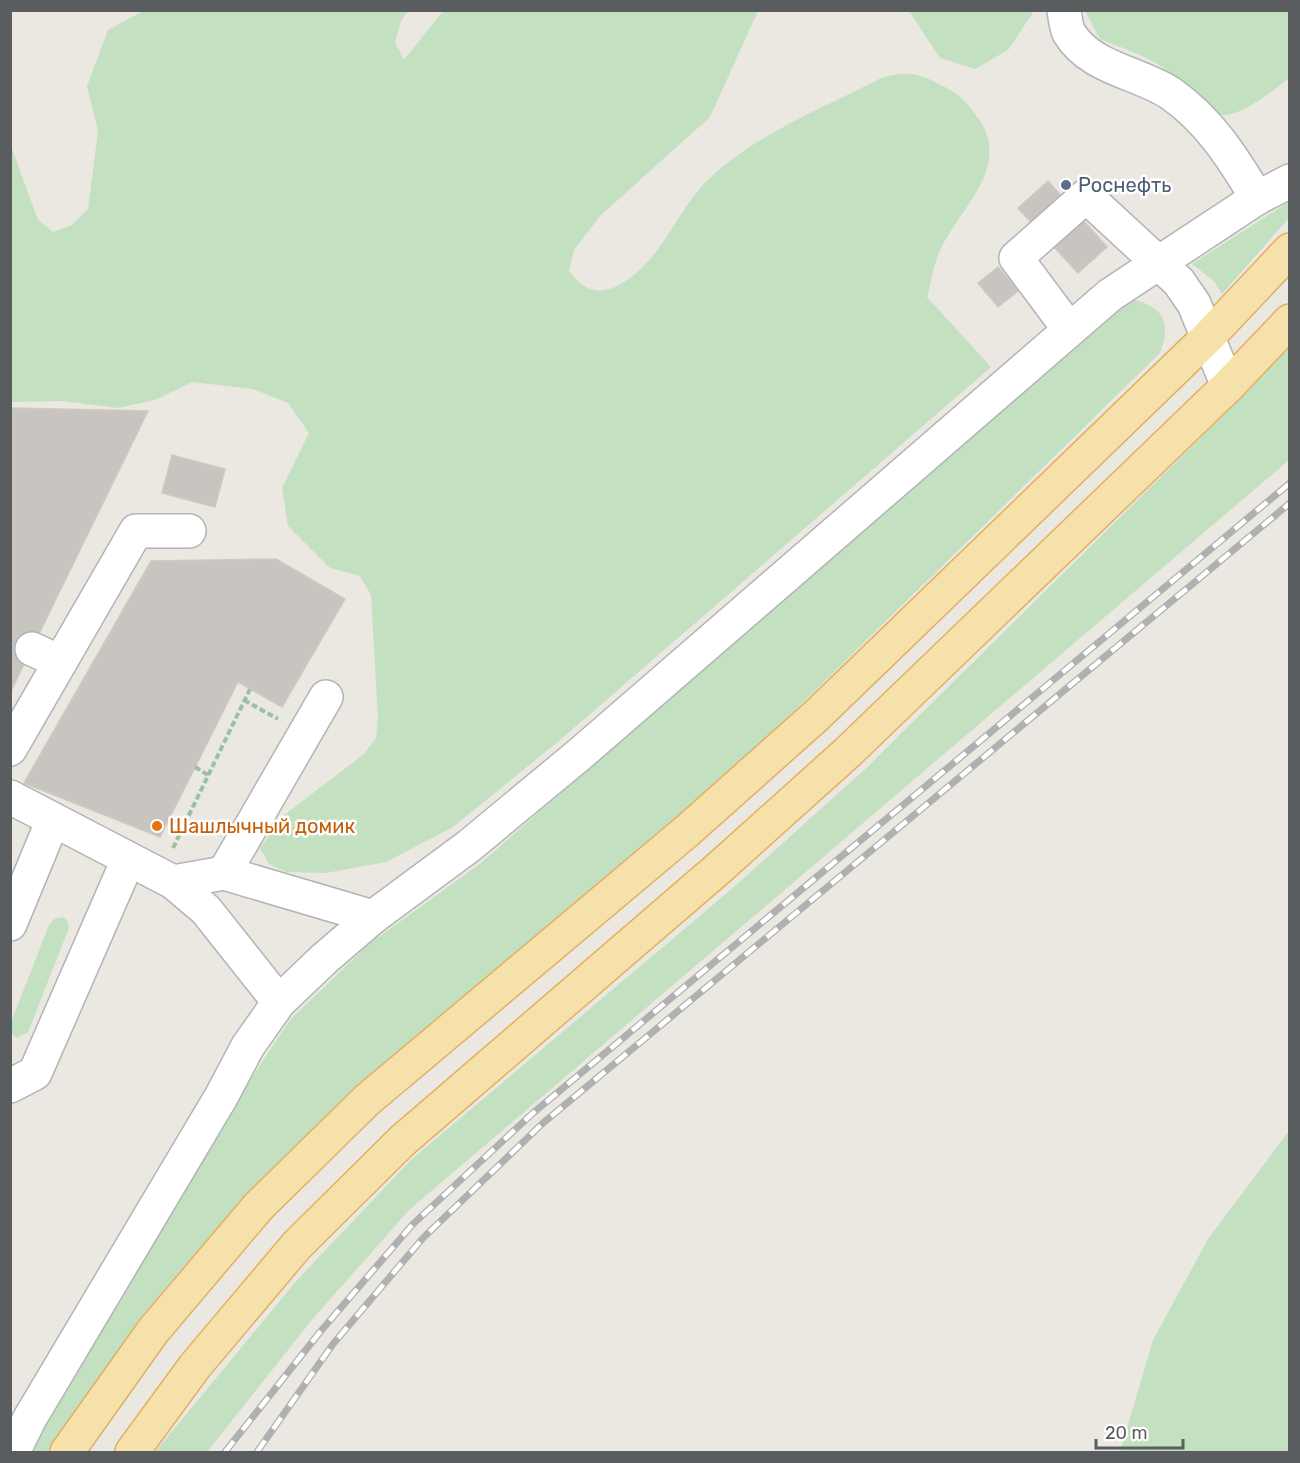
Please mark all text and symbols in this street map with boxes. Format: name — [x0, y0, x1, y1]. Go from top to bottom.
place label: Роснефть — [1078, 173, 1171, 197]
marker: Роснефть — [1059, 178, 1073, 192]
place label: Шашлычный домик — [169, 814, 355, 838]
marker: Шашлычный домик — [150, 819, 164, 833]
scale bar — [1096, 1412, 1183, 1450]
text: 20 m — [1105, 1422, 1147, 1444]

